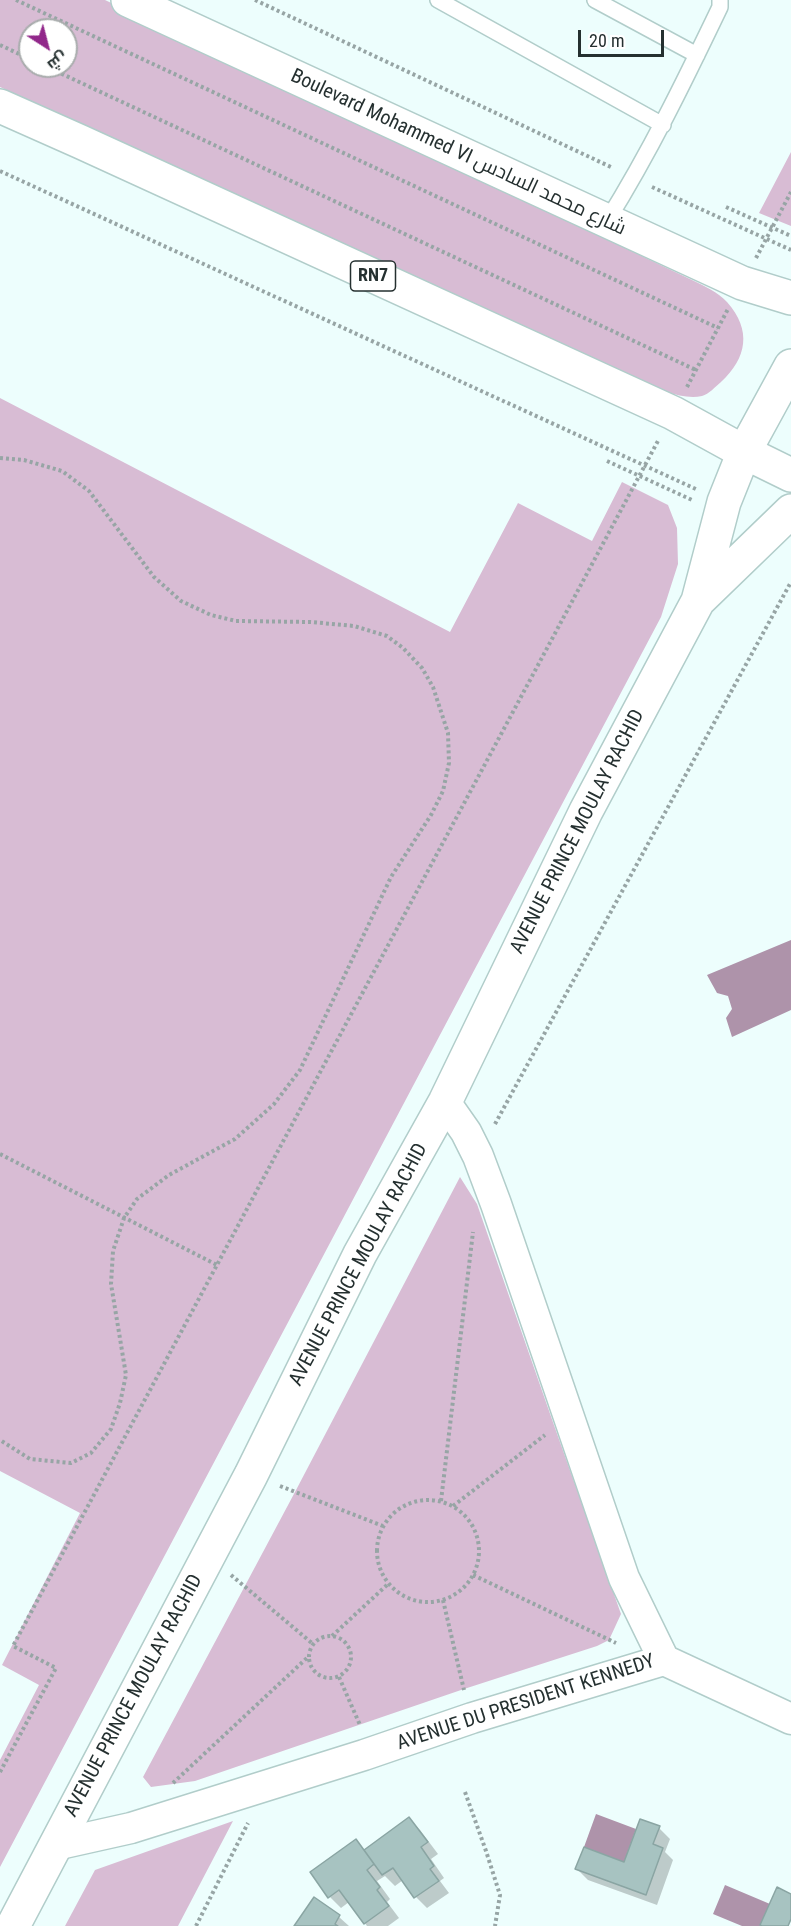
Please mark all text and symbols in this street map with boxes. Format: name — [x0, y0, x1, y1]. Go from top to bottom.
north arrow — [18, 18, 78, 78]
scale bar — [581, 18, 666, 56]
text: 20 m — [589, 30, 624, 51]
text: ش — [44, 48, 72, 75]
street label: Boulevard Mohammed VI شارع محمد السادس — [287, 65, 629, 241]
road number: RN7 — [350, 261, 395, 291]
street label: AVENUE PRINCE MOULAY RACHID — [506, 706, 650, 958]
street label: AVENUE PRINCE MOULAY RACHID — [285, 1140, 433, 1390]
street label: AVENUE PRINCE MOULAY RACHID — [60, 1571, 208, 1821]
street label: AVENUE DU PRESIDENT KENNEDY — [394, 1650, 658, 1756]

